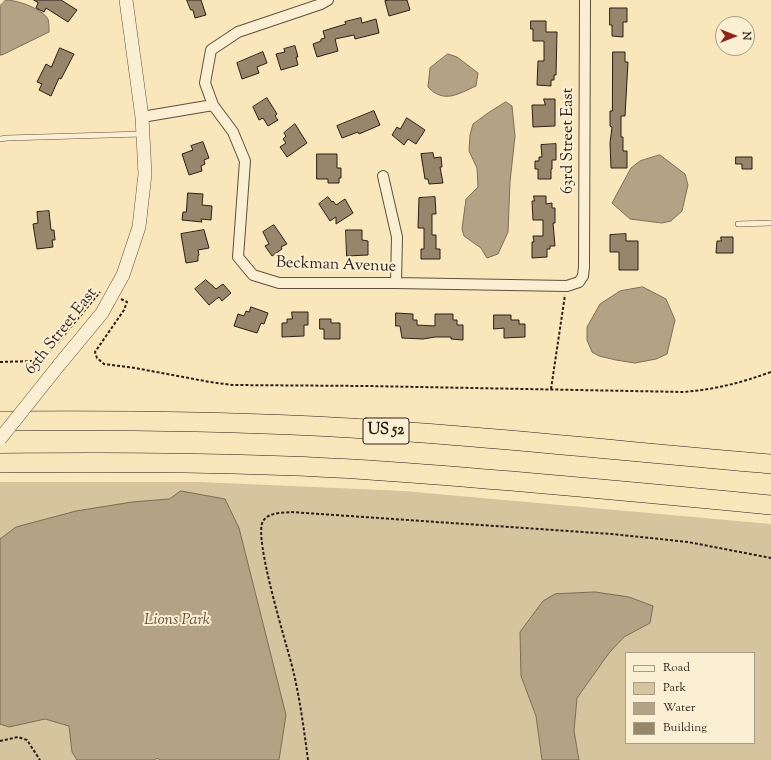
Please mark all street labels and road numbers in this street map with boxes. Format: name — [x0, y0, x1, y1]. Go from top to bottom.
street label: 63rd Street East — [559, 88, 579, 194]
street label: Beckman Avenue — [276, 254, 396, 278]
street label: 65th Street East — [22, 285, 102, 379]
road number: US 52 — [363, 418, 409, 444]

